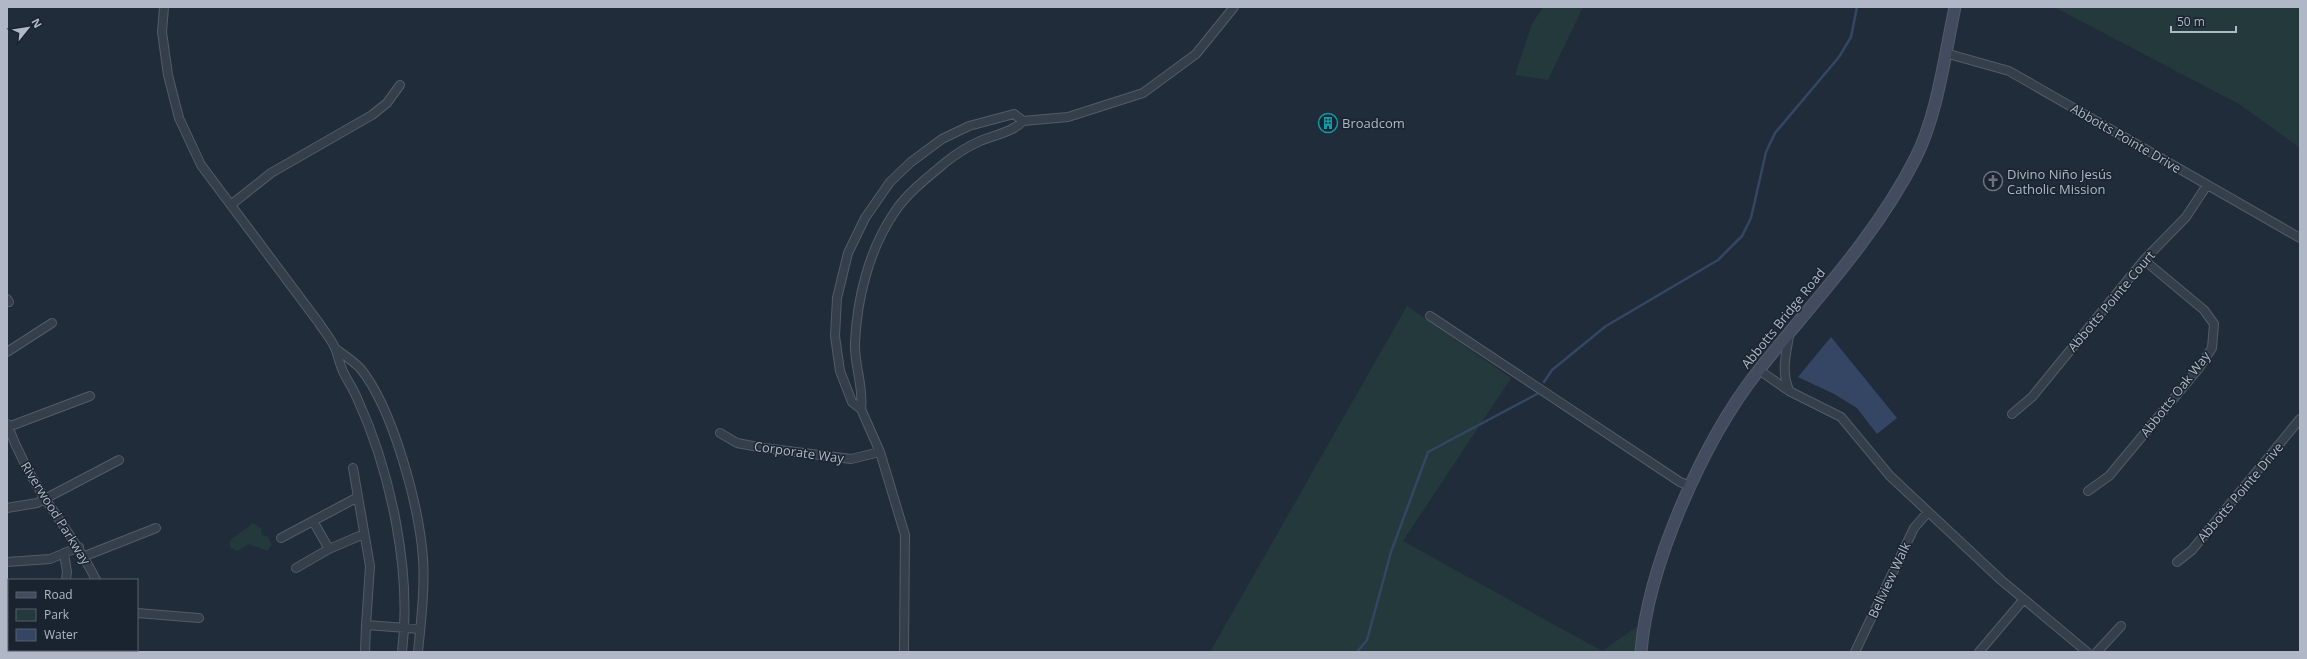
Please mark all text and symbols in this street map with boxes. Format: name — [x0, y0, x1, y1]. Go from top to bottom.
north arrow — [8, 8, 48, 48]
scale bar — [2171, 8, 2236, 34]
text: 50 m — [2177, 13, 2205, 30]
text: N — [28, 15, 46, 30]
street label: Abbotts Pointe Drive — [2067, 99, 2185, 177]
building icon: Broadcom — [1317, 112, 1339, 134]
place label: Broadcom — [1342, 114, 1405, 132]
place label: Divino Niño Jesús Catholic Mission — [2007, 165, 2112, 198]
church icon: Divino Niño Jesús Catholic Mission — [1982, 170, 2004, 192]
street label: Abbotts Pointe Court — [2063, 246, 2159, 355]
street label: Abbotts Bridge Road — [1737, 264, 1829, 372]
street label: Abbotts Oak Way — [2136, 347, 2214, 441]
street label: Corporate Way — [753, 437, 846, 467]
street label: Abbotts Pointe Drive — [2193, 438, 2287, 546]
street label: Riverwood Parkway — [17, 458, 95, 568]
street label: Bellview Walk — [1863, 539, 1915, 621]
legend — [8, 579, 138, 651]
text: Road — [44, 586, 73, 603]
text: Park — [44, 606, 70, 623]
text: Water — [44, 626, 78, 643]

